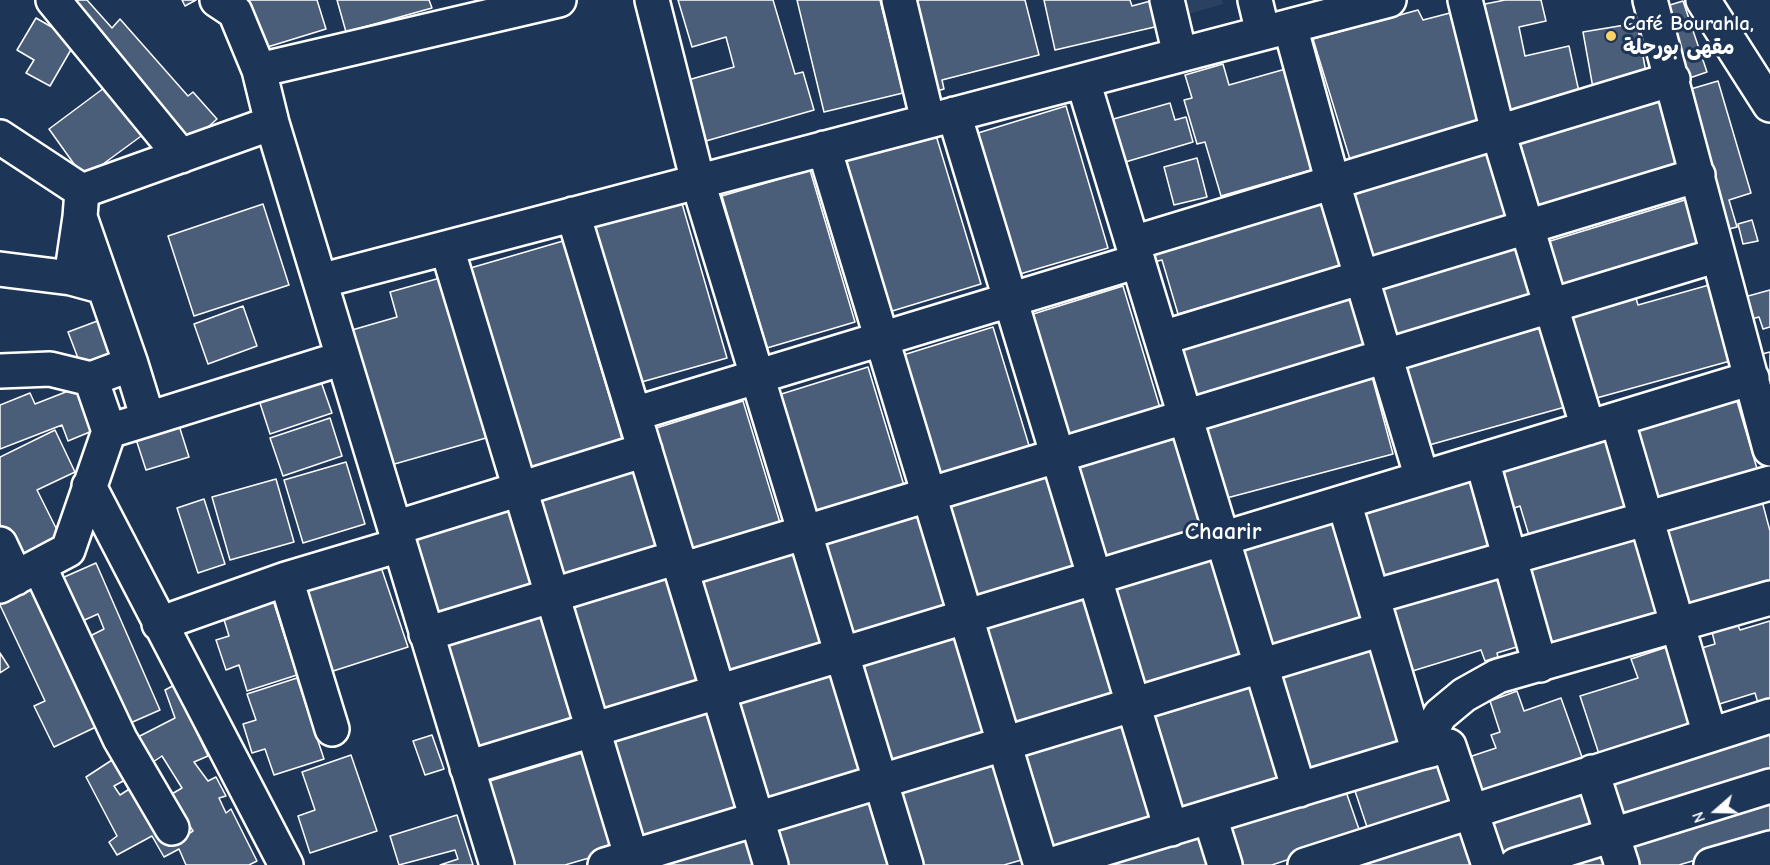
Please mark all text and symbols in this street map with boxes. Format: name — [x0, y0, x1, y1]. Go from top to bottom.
place label: Café Bourahla, مقهى بورحلة — [1623, 11, 1754, 61]
marker: Café Bourahla, مقهى بورحلة — [1604, 29, 1618, 43]
district label: Chaarir — [1185, 518, 1261, 546]
north arrow — [1686, 781, 1746, 841]
text: N — [1689, 809, 1709, 825]

